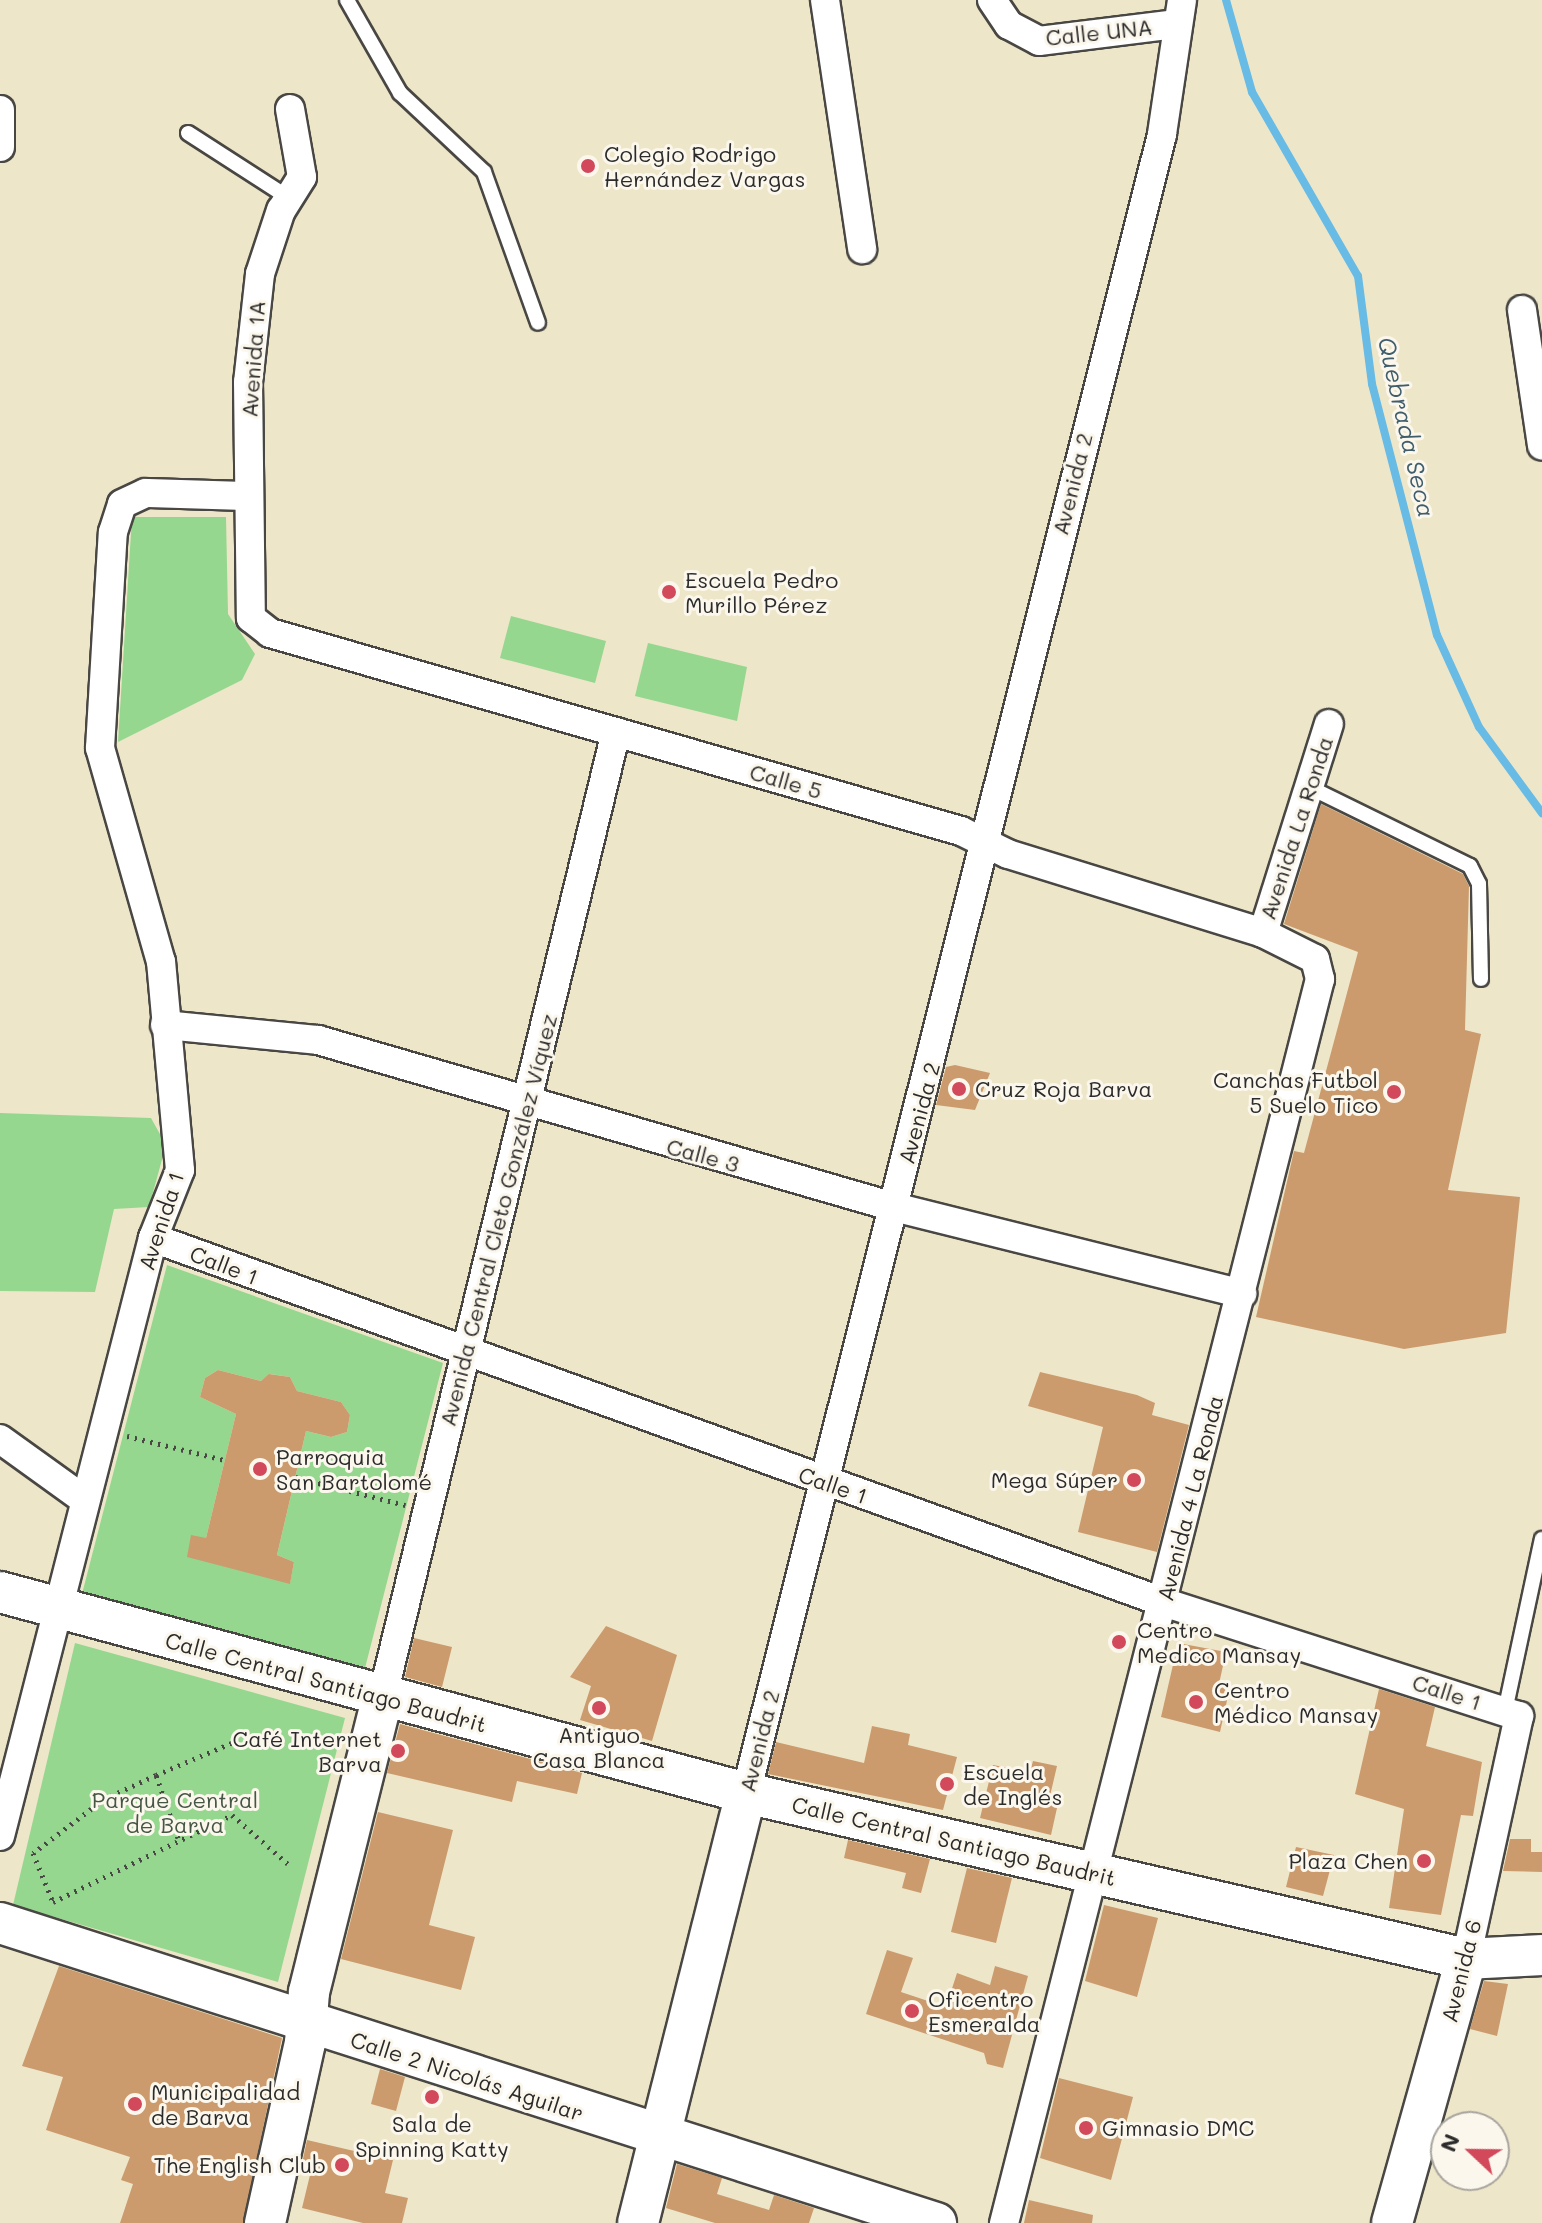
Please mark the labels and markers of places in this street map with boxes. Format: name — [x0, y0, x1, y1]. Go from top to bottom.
place label: Colegio Rodrigo Hernández Vargas — [604, 140, 805, 192]
marker: Colegio Rodrigo Hernández Vargas — [579, 157, 597, 175]
place label: Escuela Pedro Murillo Pérez — [685, 566, 838, 618]
marker: Escuela Pedro Murillo Pérez — [660, 583, 678, 601]
place label: Canchas Futbol 5 Suelo Tico — [1213, 1066, 1378, 1118]
place label: Cruz Roja Barva — [975, 1076, 1152, 1102]
marker: Cruz Roja Barva — [950, 1080, 968, 1098]
marker: Canchas Futbol 5 Suelo Tico — [1385, 1083, 1403, 1101]
place label: Parroquia San Bartolomé — [276, 1443, 432, 1494]
marker: Parroquia San Bartolomé — [251, 1460, 269, 1478]
place label: Mega Súper — [991, 1467, 1118, 1493]
marker: Mega Súper — [1125, 1471, 1143, 1489]
place label: Centro Medico Mansay — [1137, 1616, 1301, 1668]
marker: Centro Medico Mansay — [1108, 1631, 1130, 1653]
place label: Centro Médico Mansay — [1214, 1676, 1378, 1728]
marker: Centro Médico Mansay — [1185, 1691, 1207, 1713]
marker: Antiguo Casa Blanca — [590, 1699, 608, 1717]
place label: Antiguo Casa Blanca — [533, 1721, 665, 1772]
place label: Café Internet Barva — [233, 1725, 382, 1776]
marker: Café Internet Barva — [389, 1742, 407, 1760]
place label: Escuela de Inglés — [963, 1758, 1062, 1810]
marker: Escuela de Inglés — [938, 1775, 956, 1793]
place label: Plaza Chen — [1288, 1848, 1408, 1874]
marker: Plaza Chen — [1415, 1852, 1433, 1870]
place label: Oficentro Esmeralda — [928, 1985, 1040, 2036]
marker: Oficentro Esmeralda — [903, 2002, 921, 2020]
place label: Municipalidad de Barva — [151, 2078, 300, 2130]
marker: Sala de Spinning Katty — [423, 2088, 441, 2106]
marker: Municipalidad de Barva — [126, 2095, 144, 2113]
place label: Sala de Spinning Katty — [355, 2110, 509, 2162]
place label: Gimnasio DMC — [1102, 2115, 1254, 2141]
marker: Gimnasio DMC — [1077, 2119, 1095, 2137]
place label: The English Club — [153, 2152, 326, 2178]
marker: The English Club — [333, 2156, 351, 2174]

